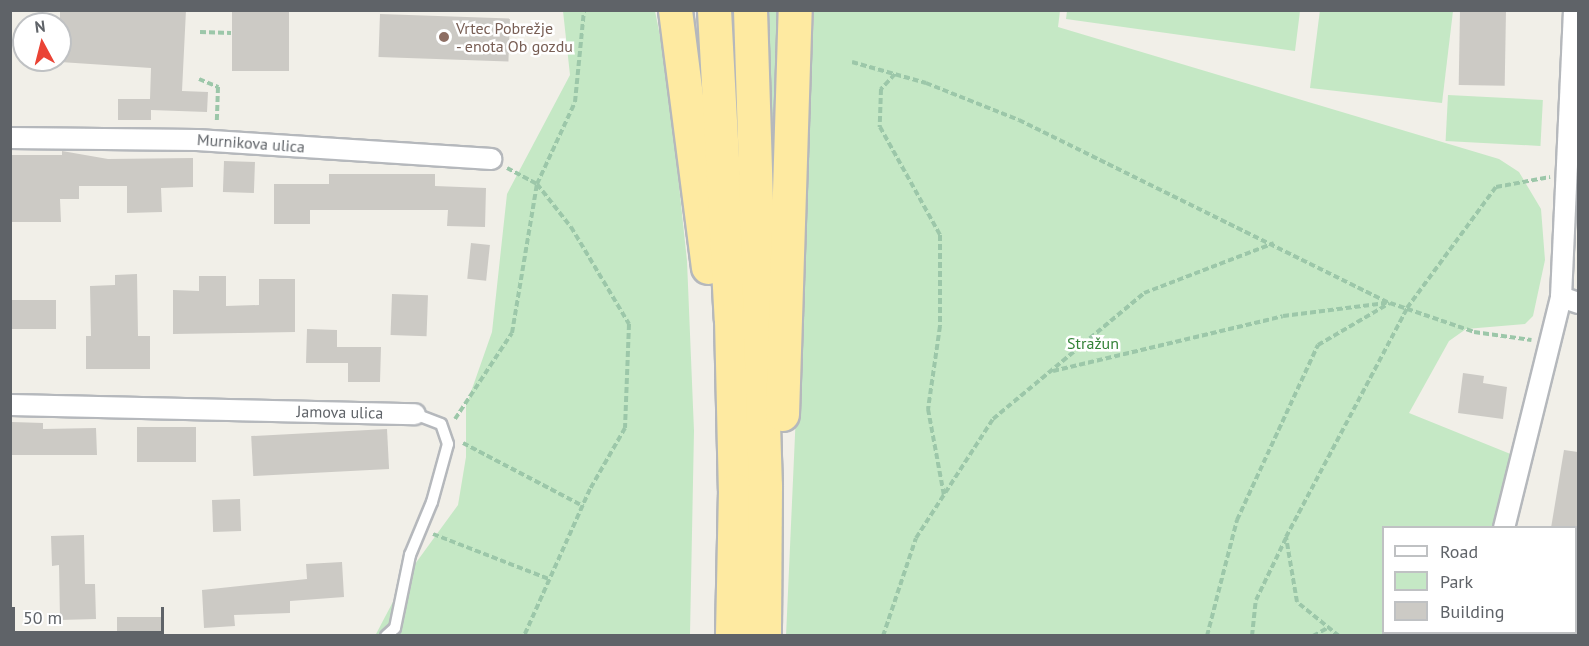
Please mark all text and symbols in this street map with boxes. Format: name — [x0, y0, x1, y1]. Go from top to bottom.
north arrow — [12, 12, 72, 72]
text: N — [34, 16, 46, 37]
place label: Vrtec Pobrežje - enota Ob gozdu — [456, 18, 574, 56]
marker: Vrtec Pobrežje - enota Ob gozdu — [437, 30, 451, 44]
street label: Murnikova ulica — [196, 130, 306, 156]
park label: Stražun — [1067, 333, 1119, 353]
street label: Jamova ulica — [297, 402, 383, 422]
legend — [1382, 526, 1577, 634]
text: Road — [1440, 540, 1478, 563]
text: Park — [1440, 570, 1473, 593]
scale bar — [15, 595, 166, 633]
text: Building — [1440, 600, 1504, 623]
text: 50 m — [23, 606, 62, 629]

